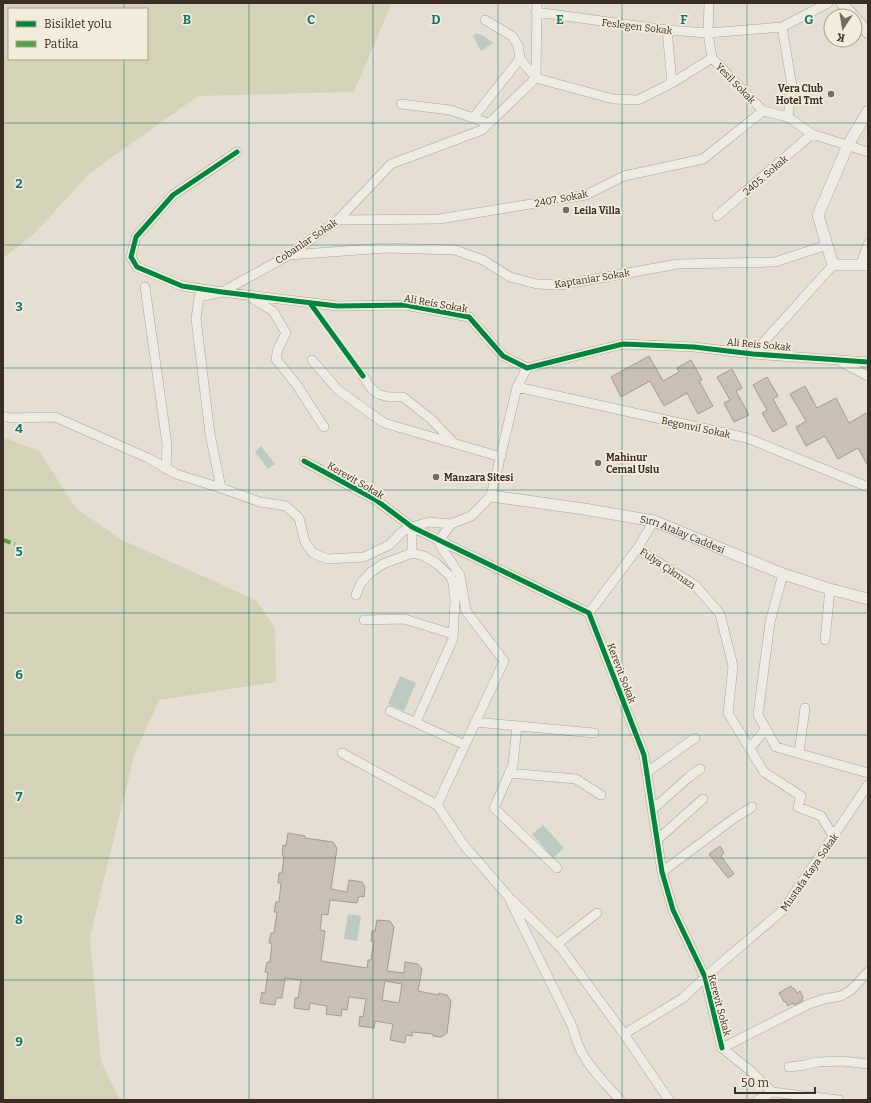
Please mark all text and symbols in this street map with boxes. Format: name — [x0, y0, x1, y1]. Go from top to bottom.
legend — [8, 8, 148, 60]
north arrow — [823, 8, 863, 48]
text: B — [183, 12, 191, 27]
text: C — [307, 12, 315, 27]
text: D — [431, 12, 441, 27]
text: E — [556, 12, 564, 27]
text: F — [680, 12, 688, 27]
text: G — [804, 12, 814, 27]
text: Bisiklet yolu — [44, 17, 112, 31]
street label: Feslegen Sokak — [601, 17, 673, 37]
text: K — [836, 30, 846, 44]
text: Patika — [44, 37, 79, 51]
street label: Yesil Sokak — [713, 61, 758, 107]
place label: Vera Club Hotel Tmt — [776, 83, 823, 107]
marker: Vera Club Hotel Tmt — [826, 89, 836, 99]
street label: 2405. Sokak — [741, 153, 791, 198]
text: 2 — [15, 176, 23, 191]
street label: 2407. Sokak — [533, 188, 589, 210]
marker: Leila Villa — [561, 205, 571, 215]
place label: Leila Villa — [574, 205, 621, 217]
street label: Cobanlar Sokak — [273, 216, 340, 267]
street label: Kaptaniar Sokak — [554, 267, 631, 291]
street label: Ali Reis Sokak — [403, 292, 469, 316]
text: 3 — [15, 299, 23, 314]
street label: Ali Reis Sokak — [726, 336, 792, 354]
street label: Begonvil Sokak — [660, 415, 732, 441]
text: 4 — [15, 421, 23, 436]
place label: Mahinur Cemal Uslu — [606, 452, 660, 476]
marker: Mahinur Cemal Uslu — [593, 458, 603, 468]
street label: Kerevit Sokak — [325, 460, 386, 502]
marker: Manzara Sitesi — [431, 472, 441, 482]
place label: Manzara Sitesi — [444, 472, 514, 484]
street label: Sırrı Atalay Caddesi — [639, 514, 726, 556]
text: 5 — [15, 544, 23, 559]
street label: Fulya Çıkmazı — [637, 546, 698, 592]
street label: Kerevit Sokak — [604, 642, 638, 705]
text: 6 — [15, 667, 23, 682]
text: 7 — [16, 789, 23, 804]
street label: Mustafa Kaya Sokak — [778, 831, 841, 914]
text: 8 — [15, 912, 23, 927]
street label: Kerevit Sokak — [705, 973, 733, 1038]
text: 9 — [15, 1034, 23, 1049]
scale bar — [735, 1069, 815, 1095]
text: 50 m — [741, 1076, 770, 1090]

